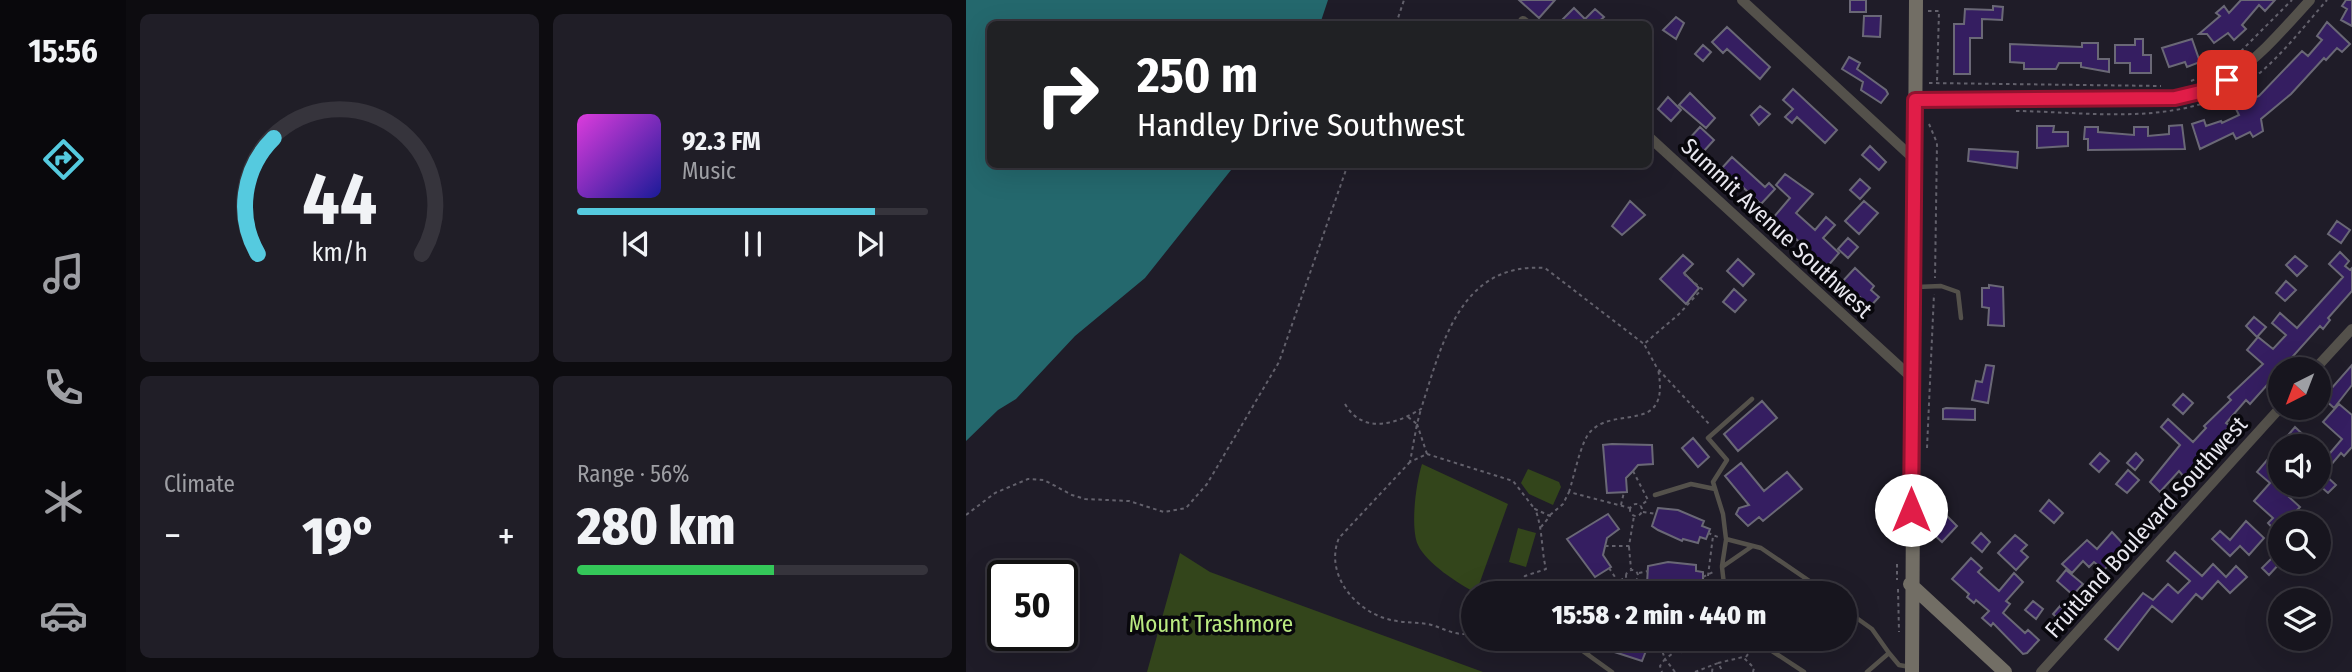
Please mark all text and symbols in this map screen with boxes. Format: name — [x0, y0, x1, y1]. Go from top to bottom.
text: 15:56 — [28, 32, 98, 70]
text: 250 m — [1137, 46, 1258, 105]
icon: right — [1022, 49, 1113, 140]
pin — [2197, 50, 2257, 110]
icon: arrive — [2208, 61, 2246, 99]
text: Handley Drive Southwest — [1137, 106, 1465, 144]
text: 92.3 FM — [682, 126, 761, 157]
street label: Summit Avenue Southwest — [1676, 132, 1879, 324]
icon: directions — [39, 135, 88, 184]
text: 44 — [302, 157, 377, 244]
text: Music — [682, 157, 736, 185]
icon: previous — [617, 225, 655, 263]
icon: pause — [734, 225, 772, 263]
icon: next — [851, 225, 889, 263]
text: km/h — [312, 238, 367, 268]
icon: music — [39, 249, 88, 298]
north arrow — [2268, 357, 2331, 420]
map controls — [2268, 357, 2331, 651]
icon: phone — [39, 363, 88, 412]
street label: Fruitland Boulevard Southwest — [2039, 410, 2253, 644]
button: sound — [2268, 434, 2331, 497]
text: Range · 56% — [577, 460, 689, 488]
text: Climate — [164, 470, 235, 498]
position arrow — [1874, 473, 1948, 547]
icon: climate — [39, 477, 88, 526]
text: 280 km — [577, 495, 735, 558]
text: 19° — [302, 505, 377, 568]
button: search — [2268, 511, 2331, 574]
text: − — [164, 513, 181, 559]
text: + — [498, 513, 515, 559]
speed limit sign: 50 — [987, 560, 1078, 651]
button: layers — [2268, 588, 2331, 651]
icon: car — [39, 591, 88, 640]
text: 15:58 · 2 min · 440 m — [1552, 600, 1766, 631]
park label: Mount Trashmore — [1129, 610, 1293, 638]

